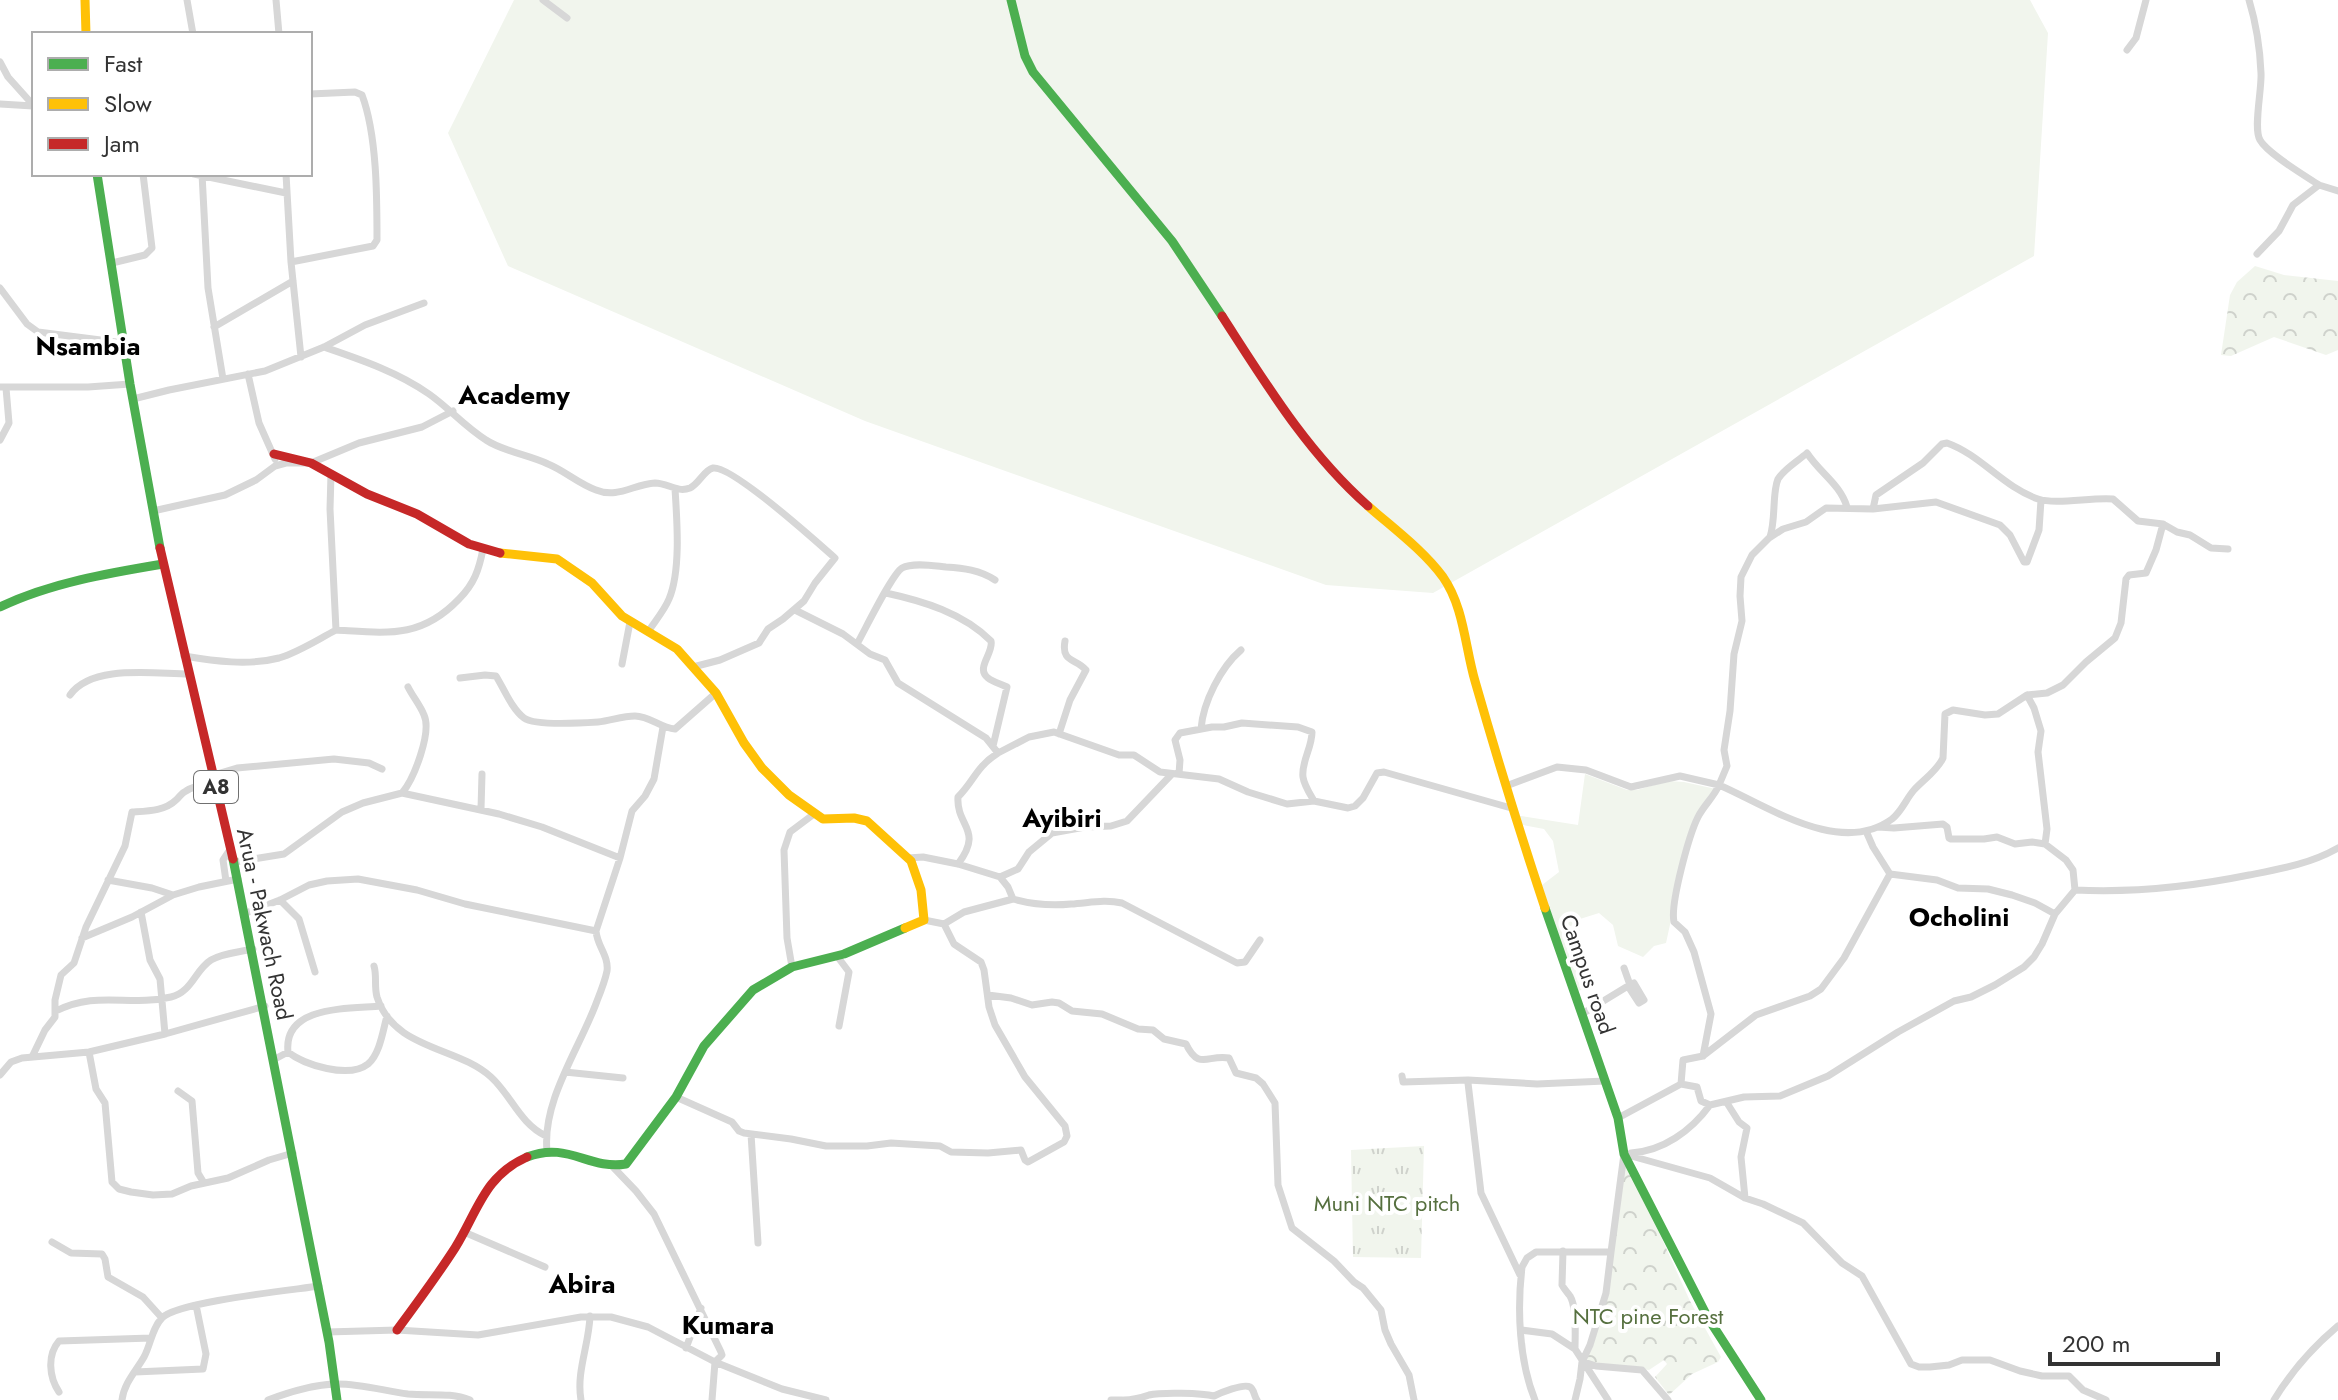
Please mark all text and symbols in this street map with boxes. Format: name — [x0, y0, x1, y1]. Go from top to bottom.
legend — [32, 32, 312, 176]
text: Fast — [104, 46, 142, 81]
text: Slow — [104, 86, 152, 121]
text: Jam — [101, 126, 140, 161]
district label: Nsambia — [35, 327, 141, 365]
district label: Academy — [457, 376, 570, 414]
road number: A8 — [194, 771, 238, 803]
district label: Ayibiri — [1021, 799, 1102, 837]
street label: Arua - Pakwach Road — [229, 825, 301, 1023]
district label: Ocholini — [1909, 898, 2009, 936]
street label: Campus road — [1553, 910, 1623, 1038]
park label: Muni NTC pitch — [1314, 1187, 1460, 1219]
district label: Abira — [547, 1265, 616, 1303]
park label: NTC pine Forest — [1573, 1300, 1724, 1332]
district label: Kumara — [682, 1306, 774, 1344]
scale bar — [2050, 1316, 2218, 1366]
text: 200 m — [2062, 1326, 2130, 1361]

